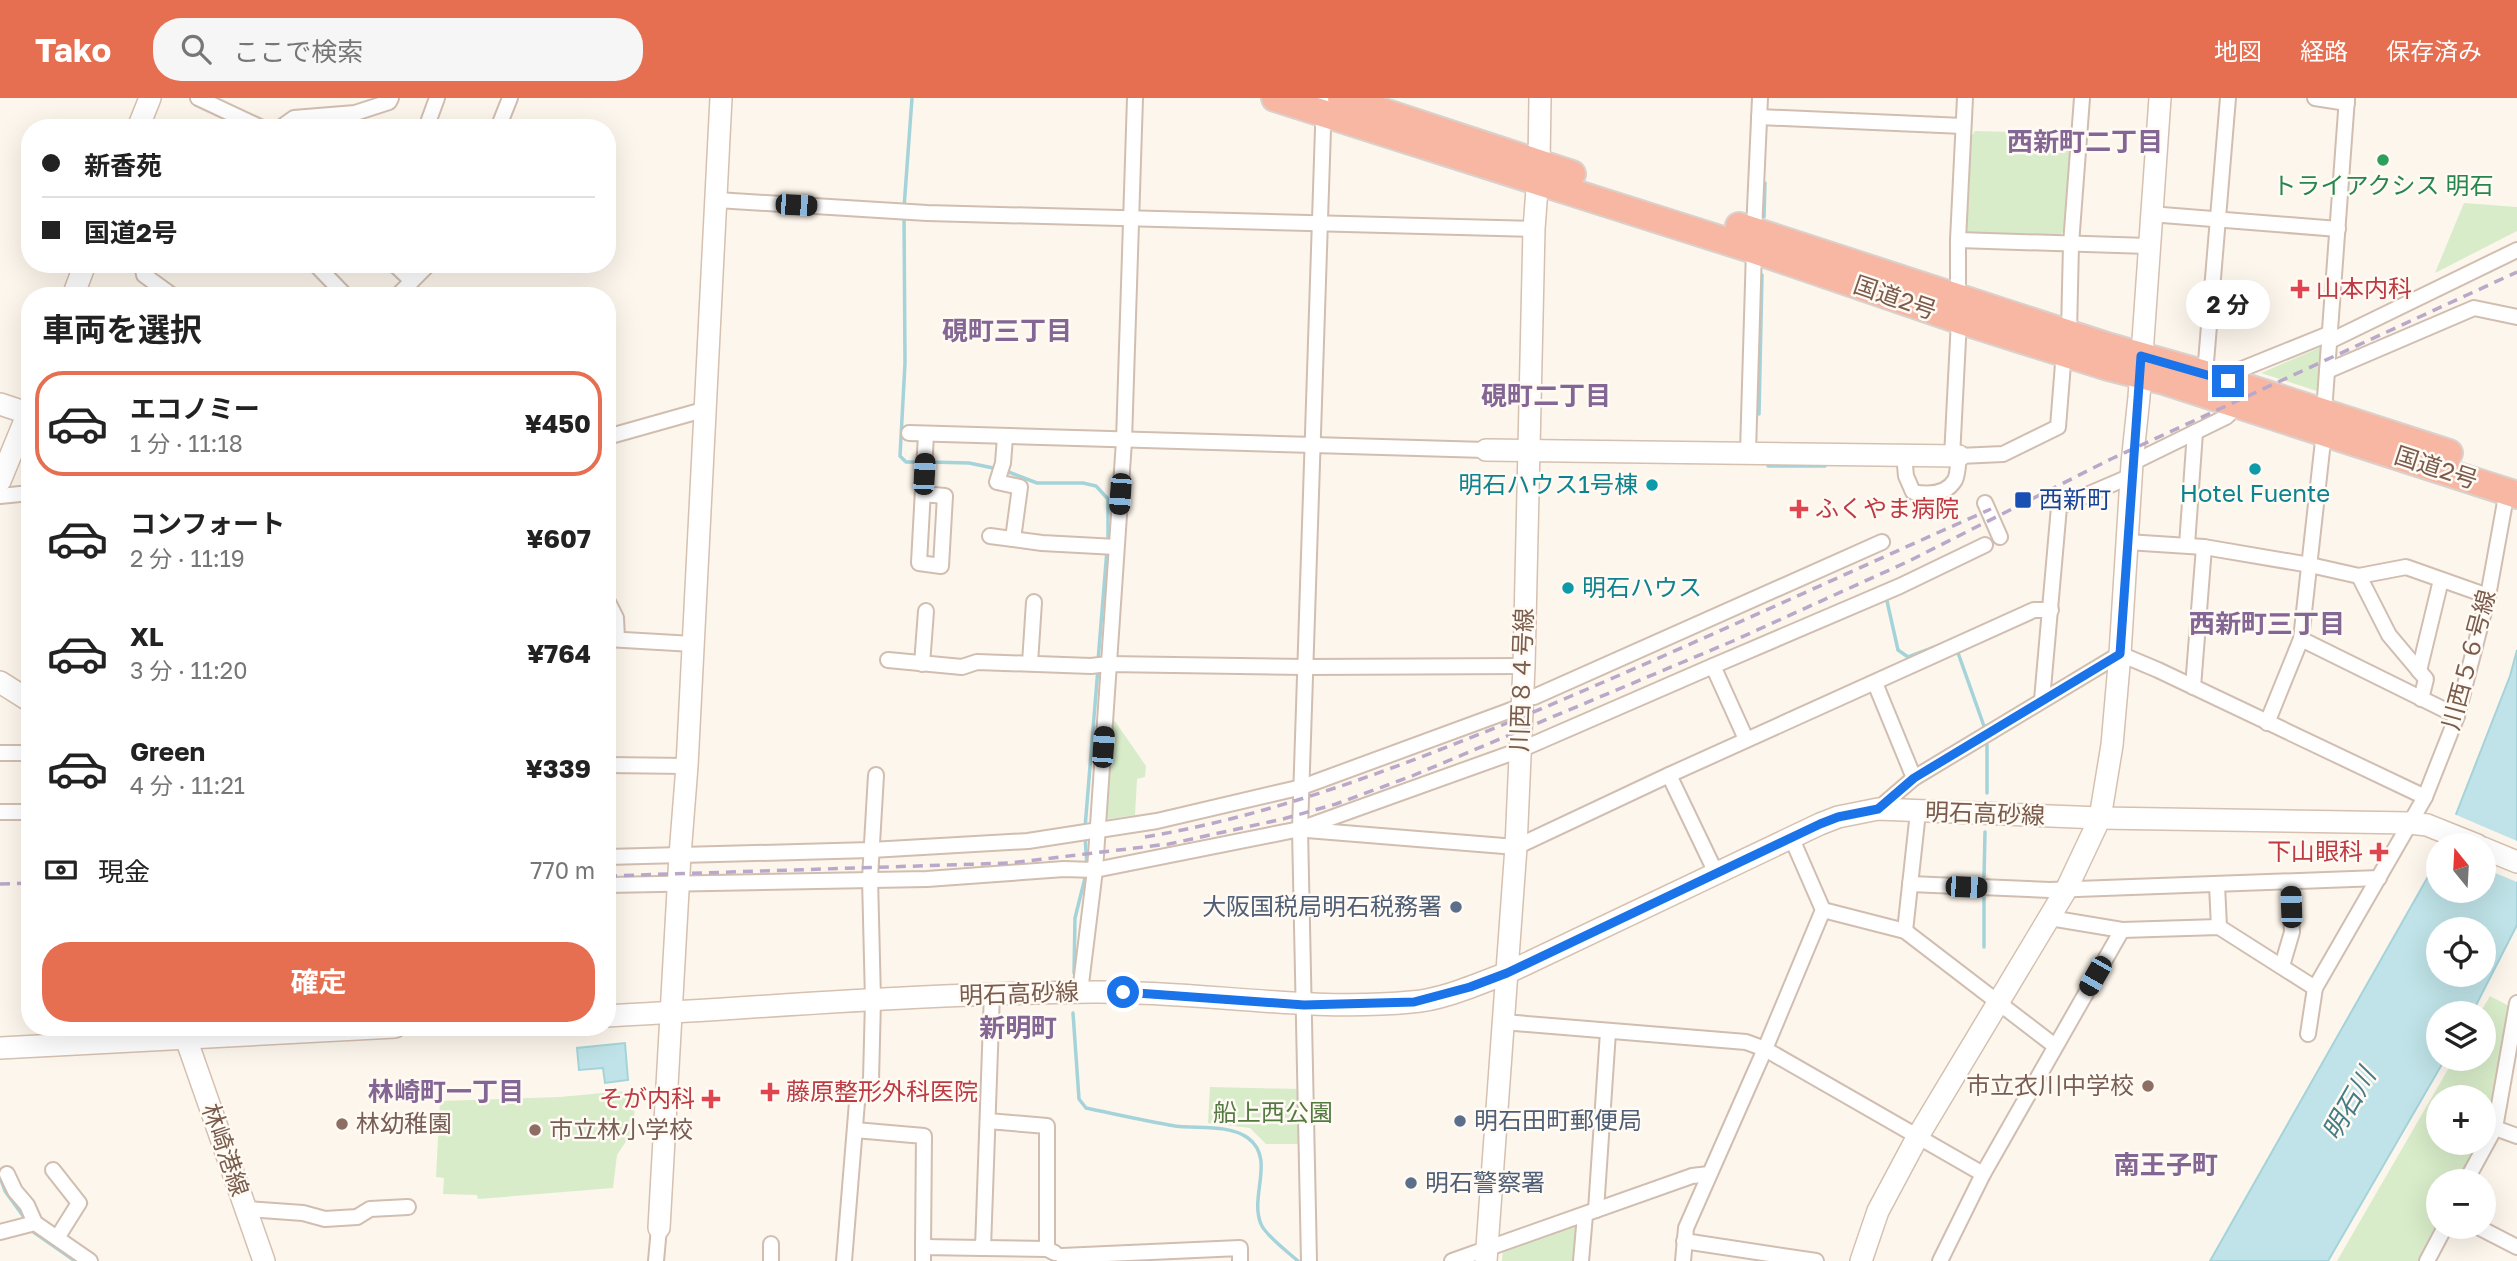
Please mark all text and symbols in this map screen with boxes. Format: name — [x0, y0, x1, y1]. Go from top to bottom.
search box — [153, 18, 643, 81]
text: Tako — [35, 30, 111, 69]
icon: search — [177, 30, 215, 68]
text: ここで検索 — [233, 36, 363, 67]
text: 地図 — [2214, 36, 2262, 65]
text: 経路 — [2300, 36, 2348, 65]
text: 保存済み — [2386, 36, 2482, 65]
district label: 西新町二丁目 — [2007, 126, 2163, 157]
text: 新香苑 — [84, 150, 162, 181]
marker: トライアクシス 明石 — [2375, 152, 2391, 168]
place label: トライアクシス 明石 — [2273, 170, 2493, 199]
car — [775, 193, 818, 217]
text: 国道2号 — [84, 217, 178, 248]
street label: 国道2号 — [1850, 269, 1941, 324]
place label: 山本内科 — [2316, 273, 2412, 302]
marker: 山本内科 — [2290, 279, 2310, 299]
callout: 2 分 — [2186, 280, 2270, 328]
text: 2 分 — [2207, 290, 2249, 318]
text: 車両を選択 — [42, 310, 202, 348]
district label: 硯町三丁目 — [942, 315, 1072, 346]
route end — [2212, 365, 2244, 397]
district label: 硯町二丁目 — [1481, 380, 1611, 411]
icon: car — [46, 392, 109, 455]
text: エコノミー — [130, 393, 260, 424]
text: ¥450 — [525, 408, 591, 439]
text: 1 分 · 11:18 — [130, 429, 243, 457]
street label: 国道2号 — [2391, 440, 2482, 494]
car — [913, 452, 936, 496]
marker: Hotel Fuente — [2247, 461, 2263, 477]
place label: 明石ハウス1号棟 — [1458, 469, 1638, 498]
car — [1109, 472, 1132, 516]
marker: 明石ハウス1号棟 — [1644, 477, 1660, 493]
place label: Hotel Fuente — [2180, 478, 2330, 507]
place label: 西新町 — [2039, 484, 2111, 513]
marker: 西新町 — [2013, 490, 2033, 510]
place label: ふくやま病院 — [1815, 493, 1959, 522]
marker: ふくやま病院 — [1789, 499, 1809, 519]
icon: car — [46, 507, 109, 570]
text: コンフォート — [130, 508, 285, 539]
text: ¥607 — [526, 523, 591, 554]
text: 2 分 · 11:19 — [130, 544, 245, 572]
place label: 明石ハウス — [1582, 572, 1702, 601]
marker: 明石ハウス — [1560, 580, 1576, 596]
street label: 川西５６号線 — [2435, 586, 2500, 733]
street label: 川西８４号線 — [1503, 607, 1538, 752]
district label: 西新町三丁目 — [2189, 608, 2345, 639]
text: XL — [130, 621, 164, 652]
icon: car — [46, 622, 109, 685]
text: ¥764 — [527, 638, 591, 669]
text: 3 分 · 11:20 — [130, 656, 247, 684]
car — [1092, 725, 1115, 769]
text: Green — [130, 736, 205, 767]
icon: car — [46, 737, 109, 800]
text: ¥339 — [526, 753, 591, 784]
text: 4 分 · 11:21 — [130, 771, 245, 799]
street label: 明石高砂線 — [1925, 796, 2046, 829]
north arrow — [2426, 833, 2496, 903]
map controls — [2426, 833, 2496, 1239]
place label: 下山眼科 — [2267, 836, 2363, 865]
marker: 下山眼科 — [2369, 842, 2389, 862]
icon: cash — [42, 851, 80, 889]
text: 現金 — [98, 856, 150, 887]
text: 770 m — [530, 856, 595, 884]
car — [1945, 876, 1988, 898]
car — [2280, 886, 2303, 928]
place label: 大阪国税局明石税務署 — [1202, 891, 1442, 920]
marker: 大阪国税局明石税務署 — [1448, 899, 1464, 915]
button: locate — [2426, 917, 2496, 987]
button: 確定 — [42, 942, 595, 1022]
car — [2076, 953, 2115, 999]
street label: 明石高砂線 — [958, 976, 1079, 1009]
route start — [1107, 976, 1139, 1008]
button: layers — [2426, 1001, 2496, 1071]
district label: 新明町 — [979, 1012, 1057, 1043]
water label: 明石川 — [2316, 1060, 2383, 1145]
place label: 市立衣川中学校 — [1966, 1070, 2134, 1099]
district label: 林崎町一丁目 — [368, 1076, 524, 1107]
place label: 藤原整形外科医院 — [786, 1076, 978, 1105]
marker: 市立衣川中学校 — [2140, 1078, 2156, 1094]
marker: 藤原整形外科医院 — [760, 1082, 780, 1102]
place label: そが内科 — [599, 1083, 695, 1112]
button: + — [2426, 1085, 2496, 1155]
marker: そが内科 — [701, 1089, 721, 1109]
park label: 船上西公園 — [1213, 1097, 1333, 1126]
street label: 林崎港線 — [197, 1099, 256, 1200]
place label: 明石田町郵便局 — [1474, 1105, 1642, 1134]
place label: 林幼稚園 — [356, 1108, 452, 1137]
marker: 明石田町郵便局 — [1452, 1113, 1468, 1129]
place label: 市立林小学校 — [549, 1114, 693, 1143]
marker: 林幼稚園 — [334, 1116, 350, 1132]
marker: 市立林小学校 — [527, 1122, 543, 1138]
district label: 南王子町 — [2114, 1149, 2218, 1180]
place label: 明石警察署 — [1425, 1167, 1545, 1196]
button: − — [2426, 1169, 2496, 1239]
marker: 明石警察署 — [1403, 1175, 1419, 1191]

